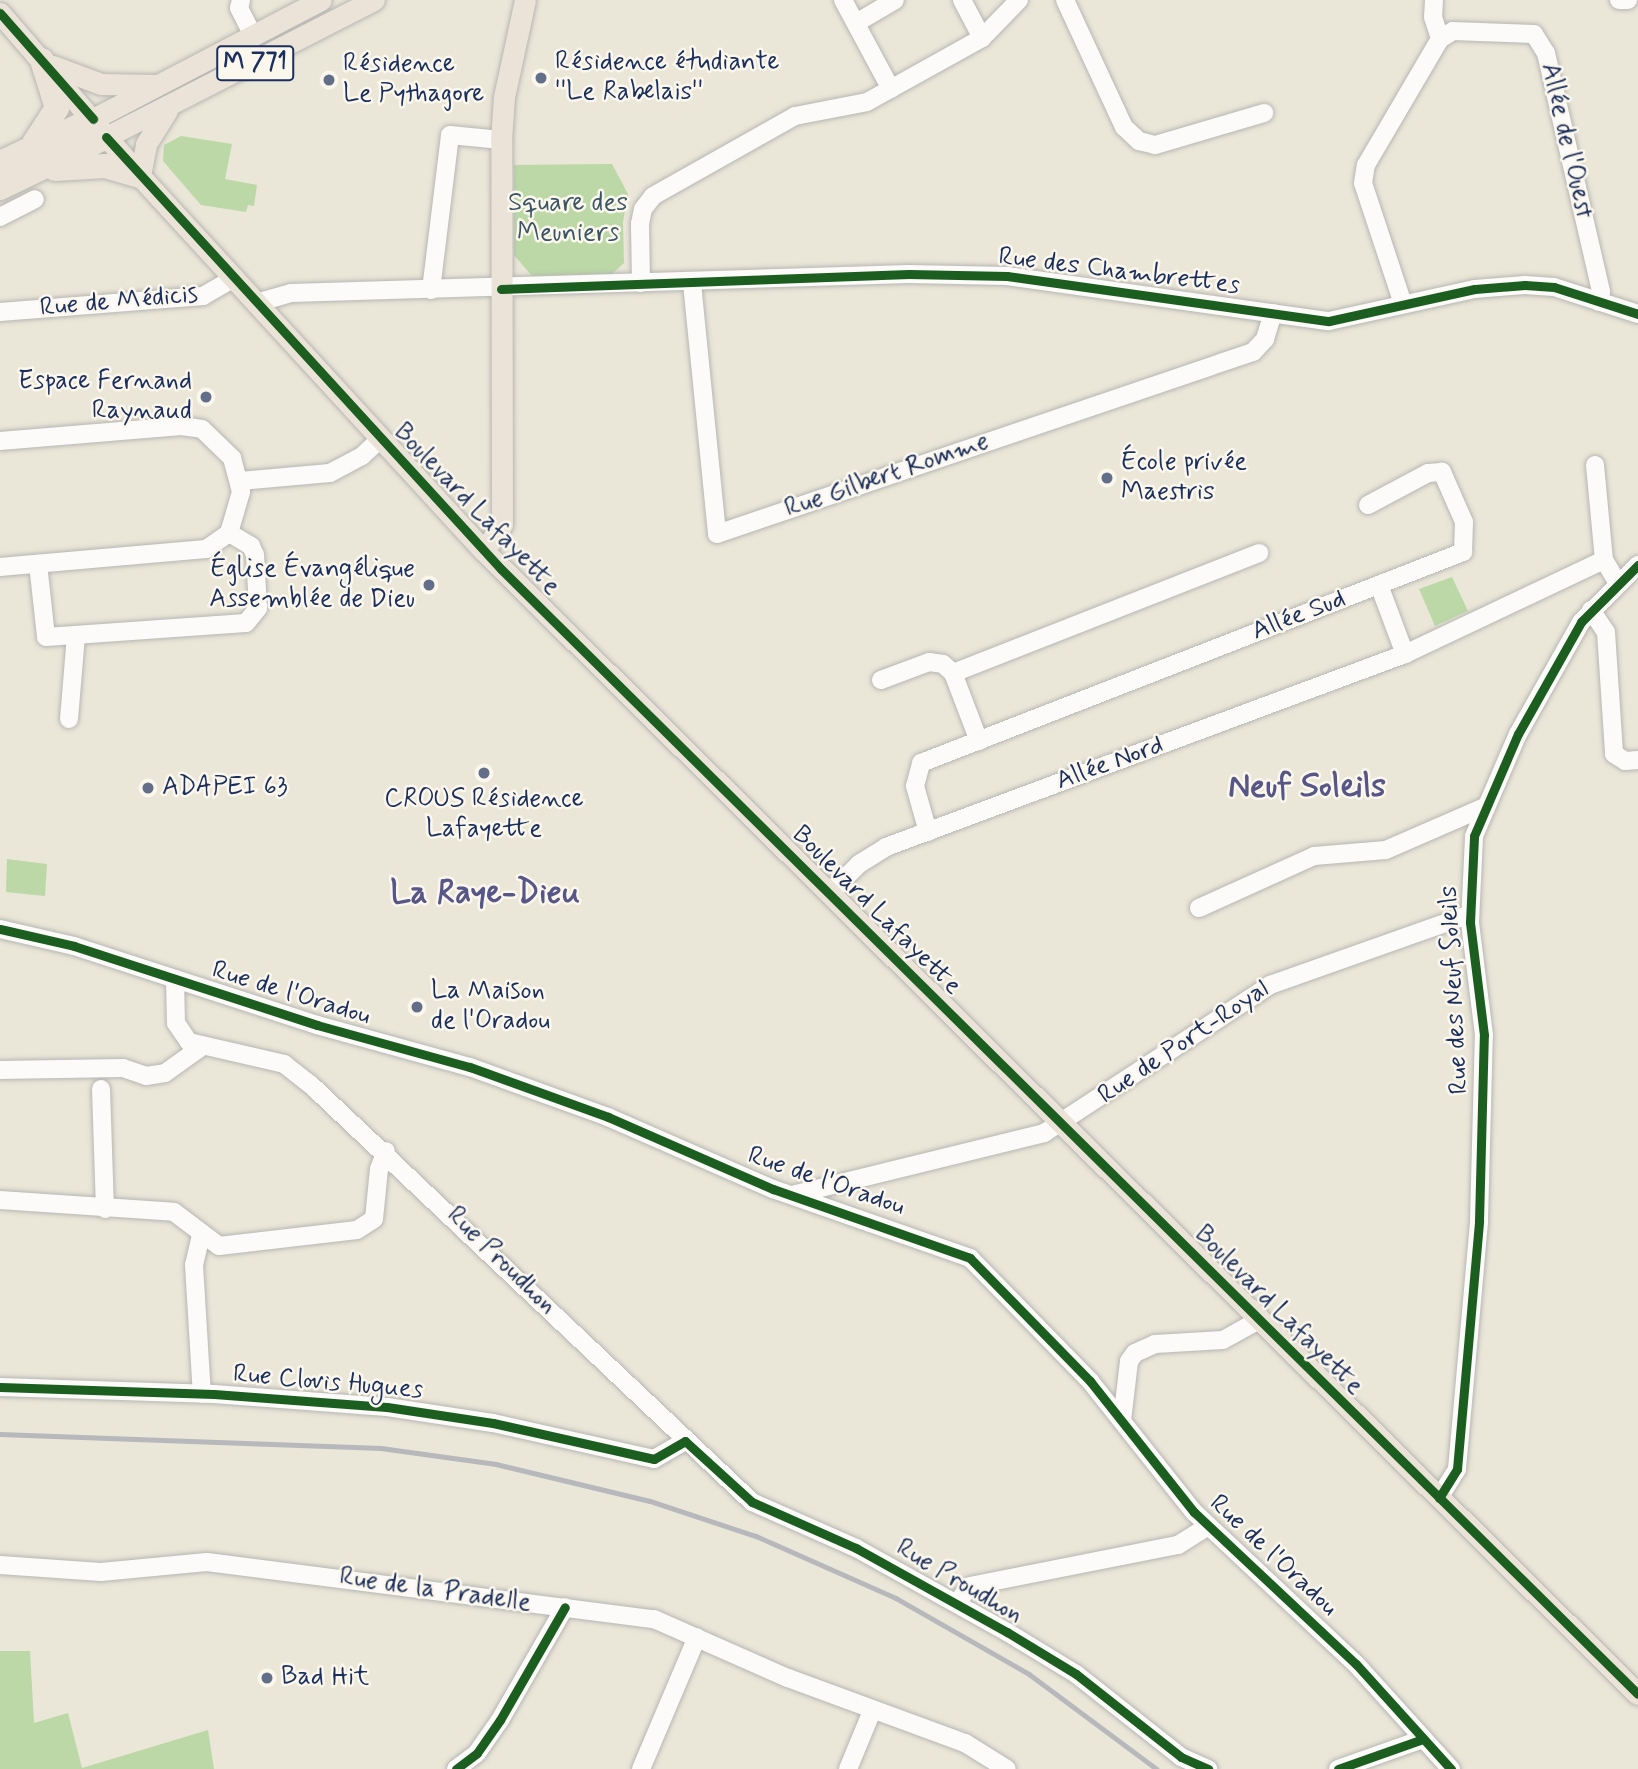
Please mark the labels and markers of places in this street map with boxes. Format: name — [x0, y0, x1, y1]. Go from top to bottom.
place label: Résidence étudiante ''Le Rabelais'' — [555, 47, 779, 108]
place label: Résidence Le Pythagore — [343, 49, 486, 110]
marker: Résidence étudiante ''Le Rabelais'' — [533, 70, 549, 86]
marker: Résidence Le Pythagore — [321, 72, 337, 88]
place label: Espace Fernand Raynaud — [18, 366, 192, 428]
marker: Espace Fernand Raynaud — [198, 389, 214, 405]
place label: École privée Maestris — [1121, 447, 1246, 508]
marker: École privée Maestris — [1099, 470, 1115, 486]
place label: Église Évangélique Assemblée de Dieu — [203, 554, 415, 616]
marker: Église Évangélique Assemblée de Dieu — [421, 577, 437, 593]
marker: CROUS Résidence Lafayette — [476, 765, 492, 781]
place label: ADAPEI 63 — [162, 772, 288, 804]
marker: ADAPEI 63 — [140, 780, 156, 796]
place label: CROUS Résidence Lafayette — [384, 784, 584, 846]
place label: La Maison de l'Oradou — [431, 976, 552, 1038]
marker: La Maison de l'Oradou — [409, 999, 425, 1015]
place label: Bad Hit — [281, 1662, 363, 1694]
marker: Bad Hit — [259, 1670, 275, 1686]

